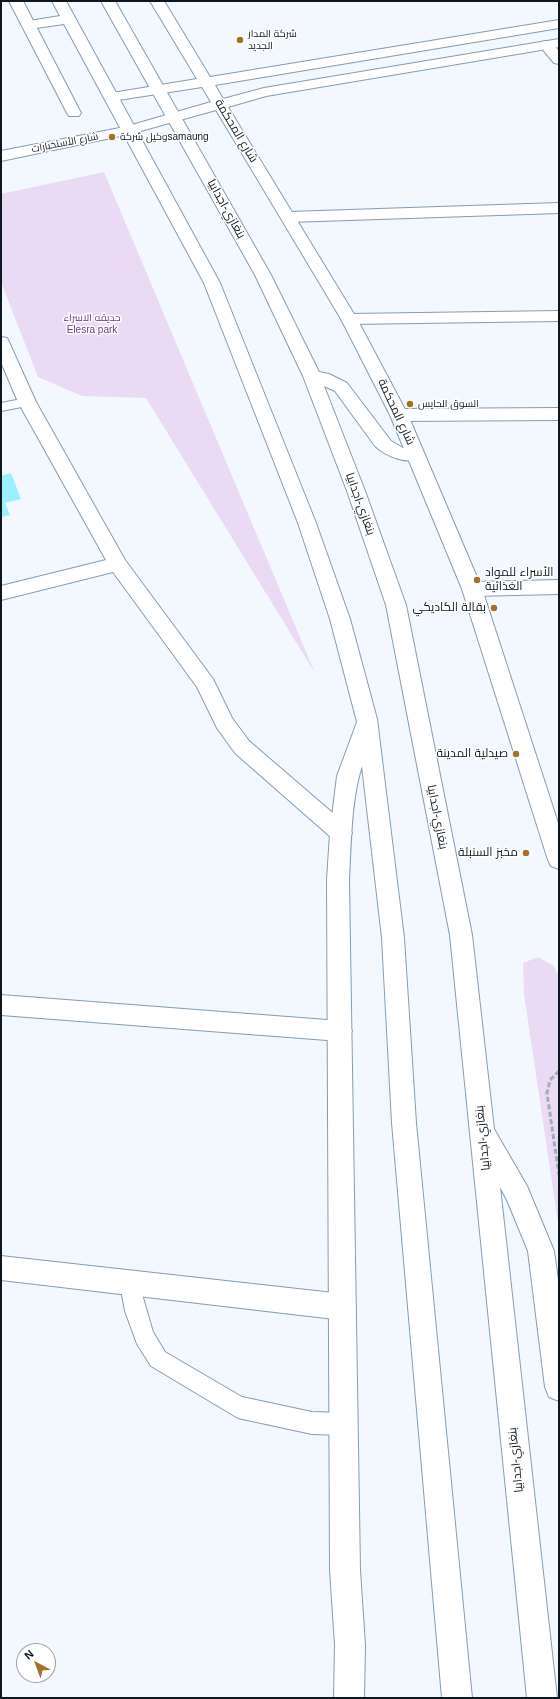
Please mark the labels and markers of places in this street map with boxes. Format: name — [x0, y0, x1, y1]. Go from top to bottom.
place label: شركة المدار الجديد — [248, 28, 297, 52]
marker: شركة المدار الجديد — [235, 35, 245, 45]
place label: وكيل شركةsamaung — [120, 131, 209, 143]
marker: وكيل شركةsamaung — [107, 132, 117, 142]
place label: السوق الحايس — [418, 398, 479, 410]
marker: السوق الحايس — [405, 399, 415, 409]
place label: الأسراء للمواد الغذائية — [485, 566, 553, 594]
marker: الأسراء للمواد الغذائية — [472, 575, 482, 585]
place label: بقالة الكاديكي — [413, 601, 486, 615]
marker: بقالة الكاديكي — [489, 603, 499, 613]
place label: صيدلية المدينة — [436, 747, 508, 761]
marker: صيدلية المدينة — [511, 749, 521, 759]
place label: مخبز السنبلة — [458, 846, 518, 860]
marker: مخبز السنبلة — [521, 848, 531, 858]

